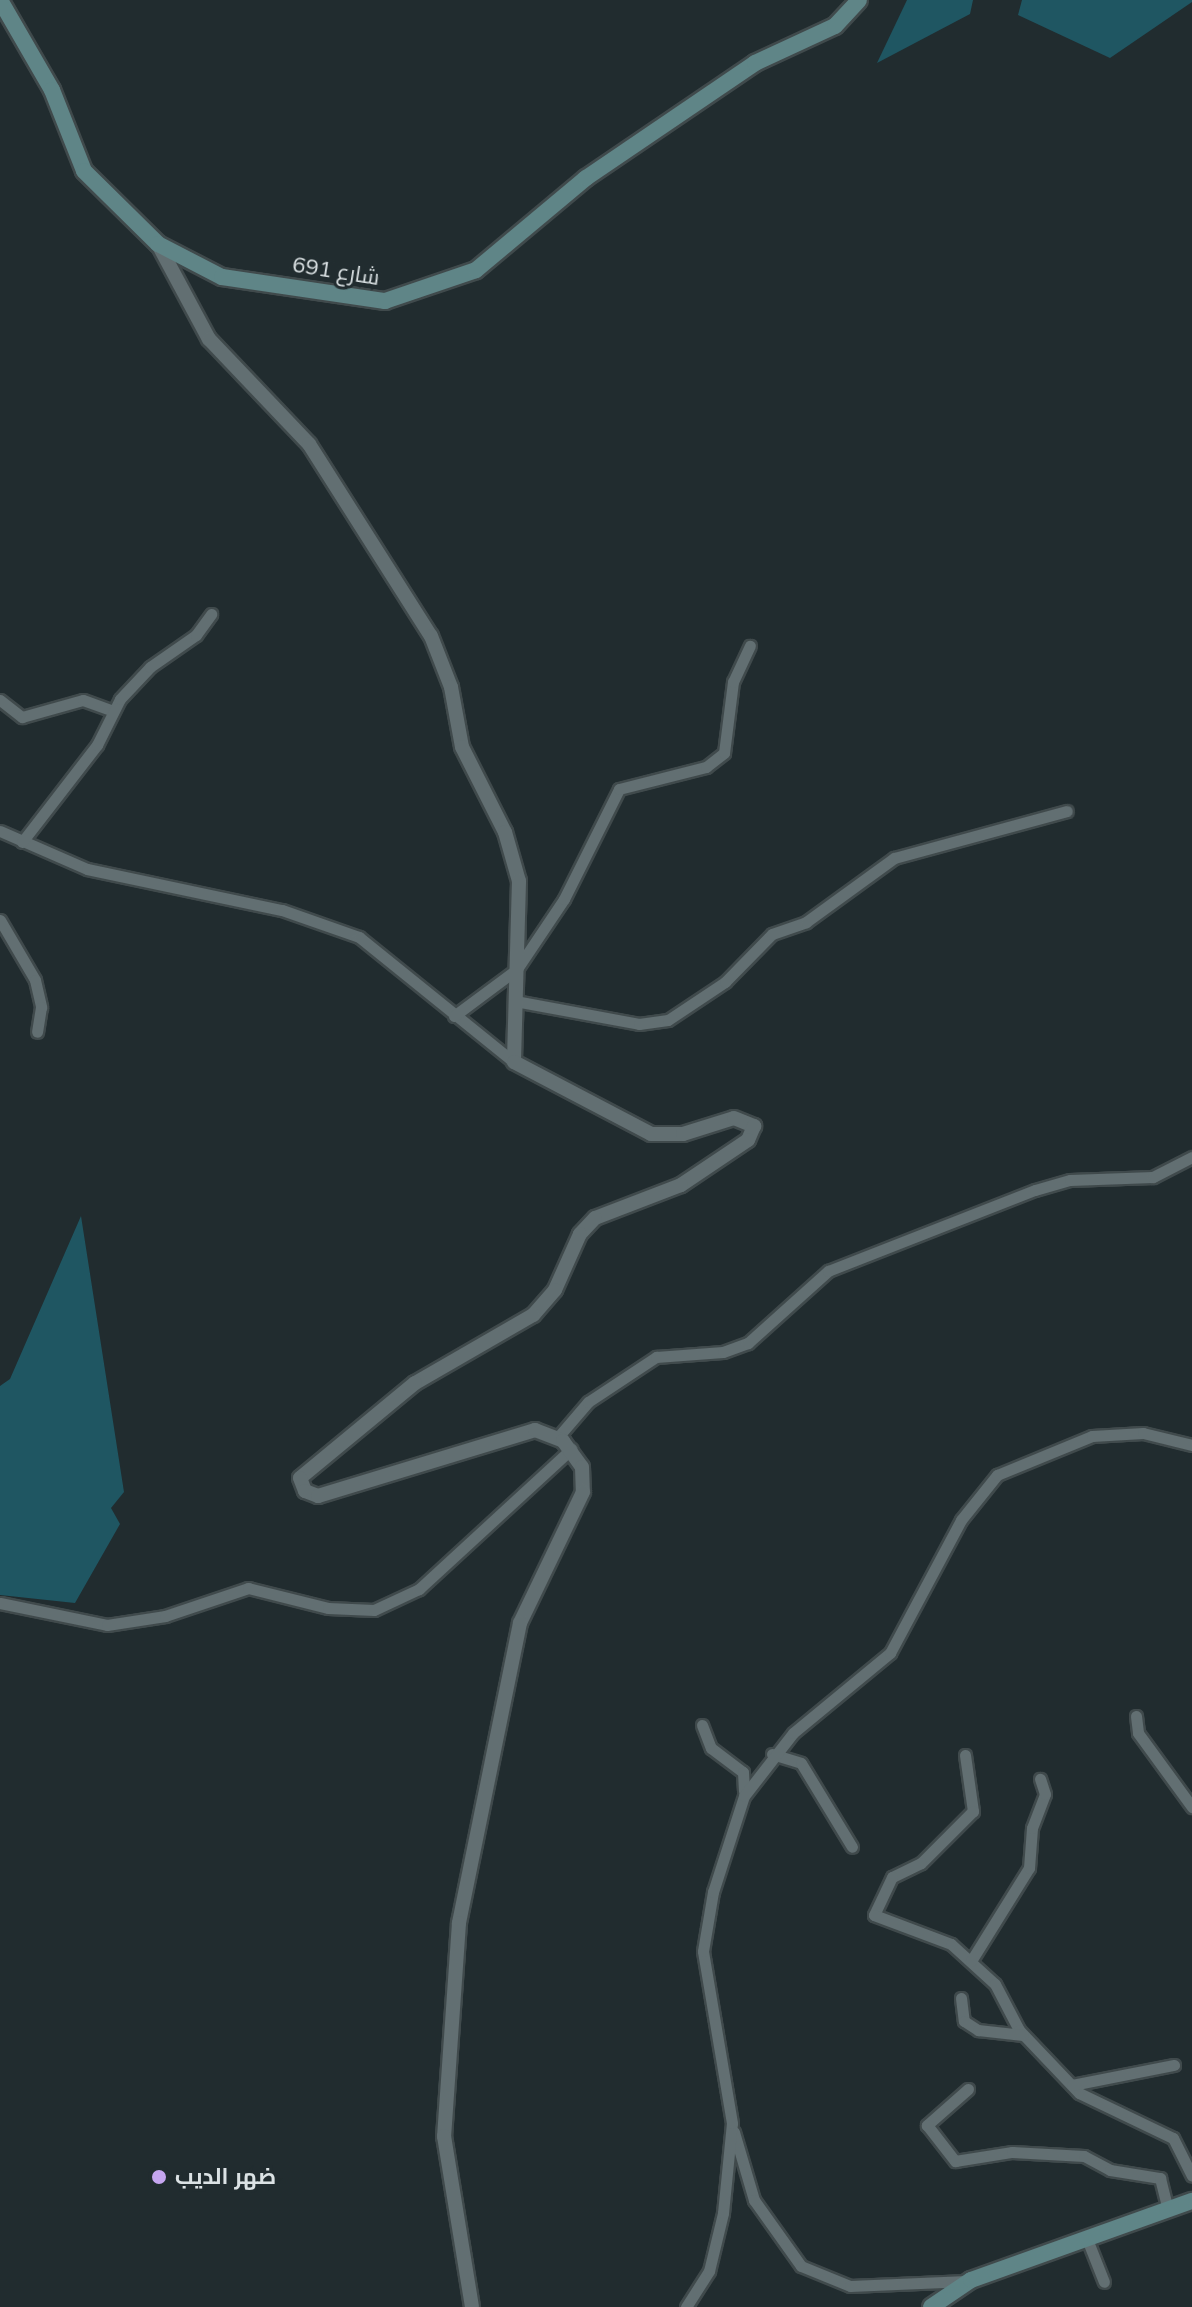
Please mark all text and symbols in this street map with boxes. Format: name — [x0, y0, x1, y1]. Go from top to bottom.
street label: شارع 691 — [290, 251, 382, 291]
place label: ضهر الديب — [175, 2164, 276, 2190]
marker: ضهر الديب — [150, 2168, 168, 2186]

